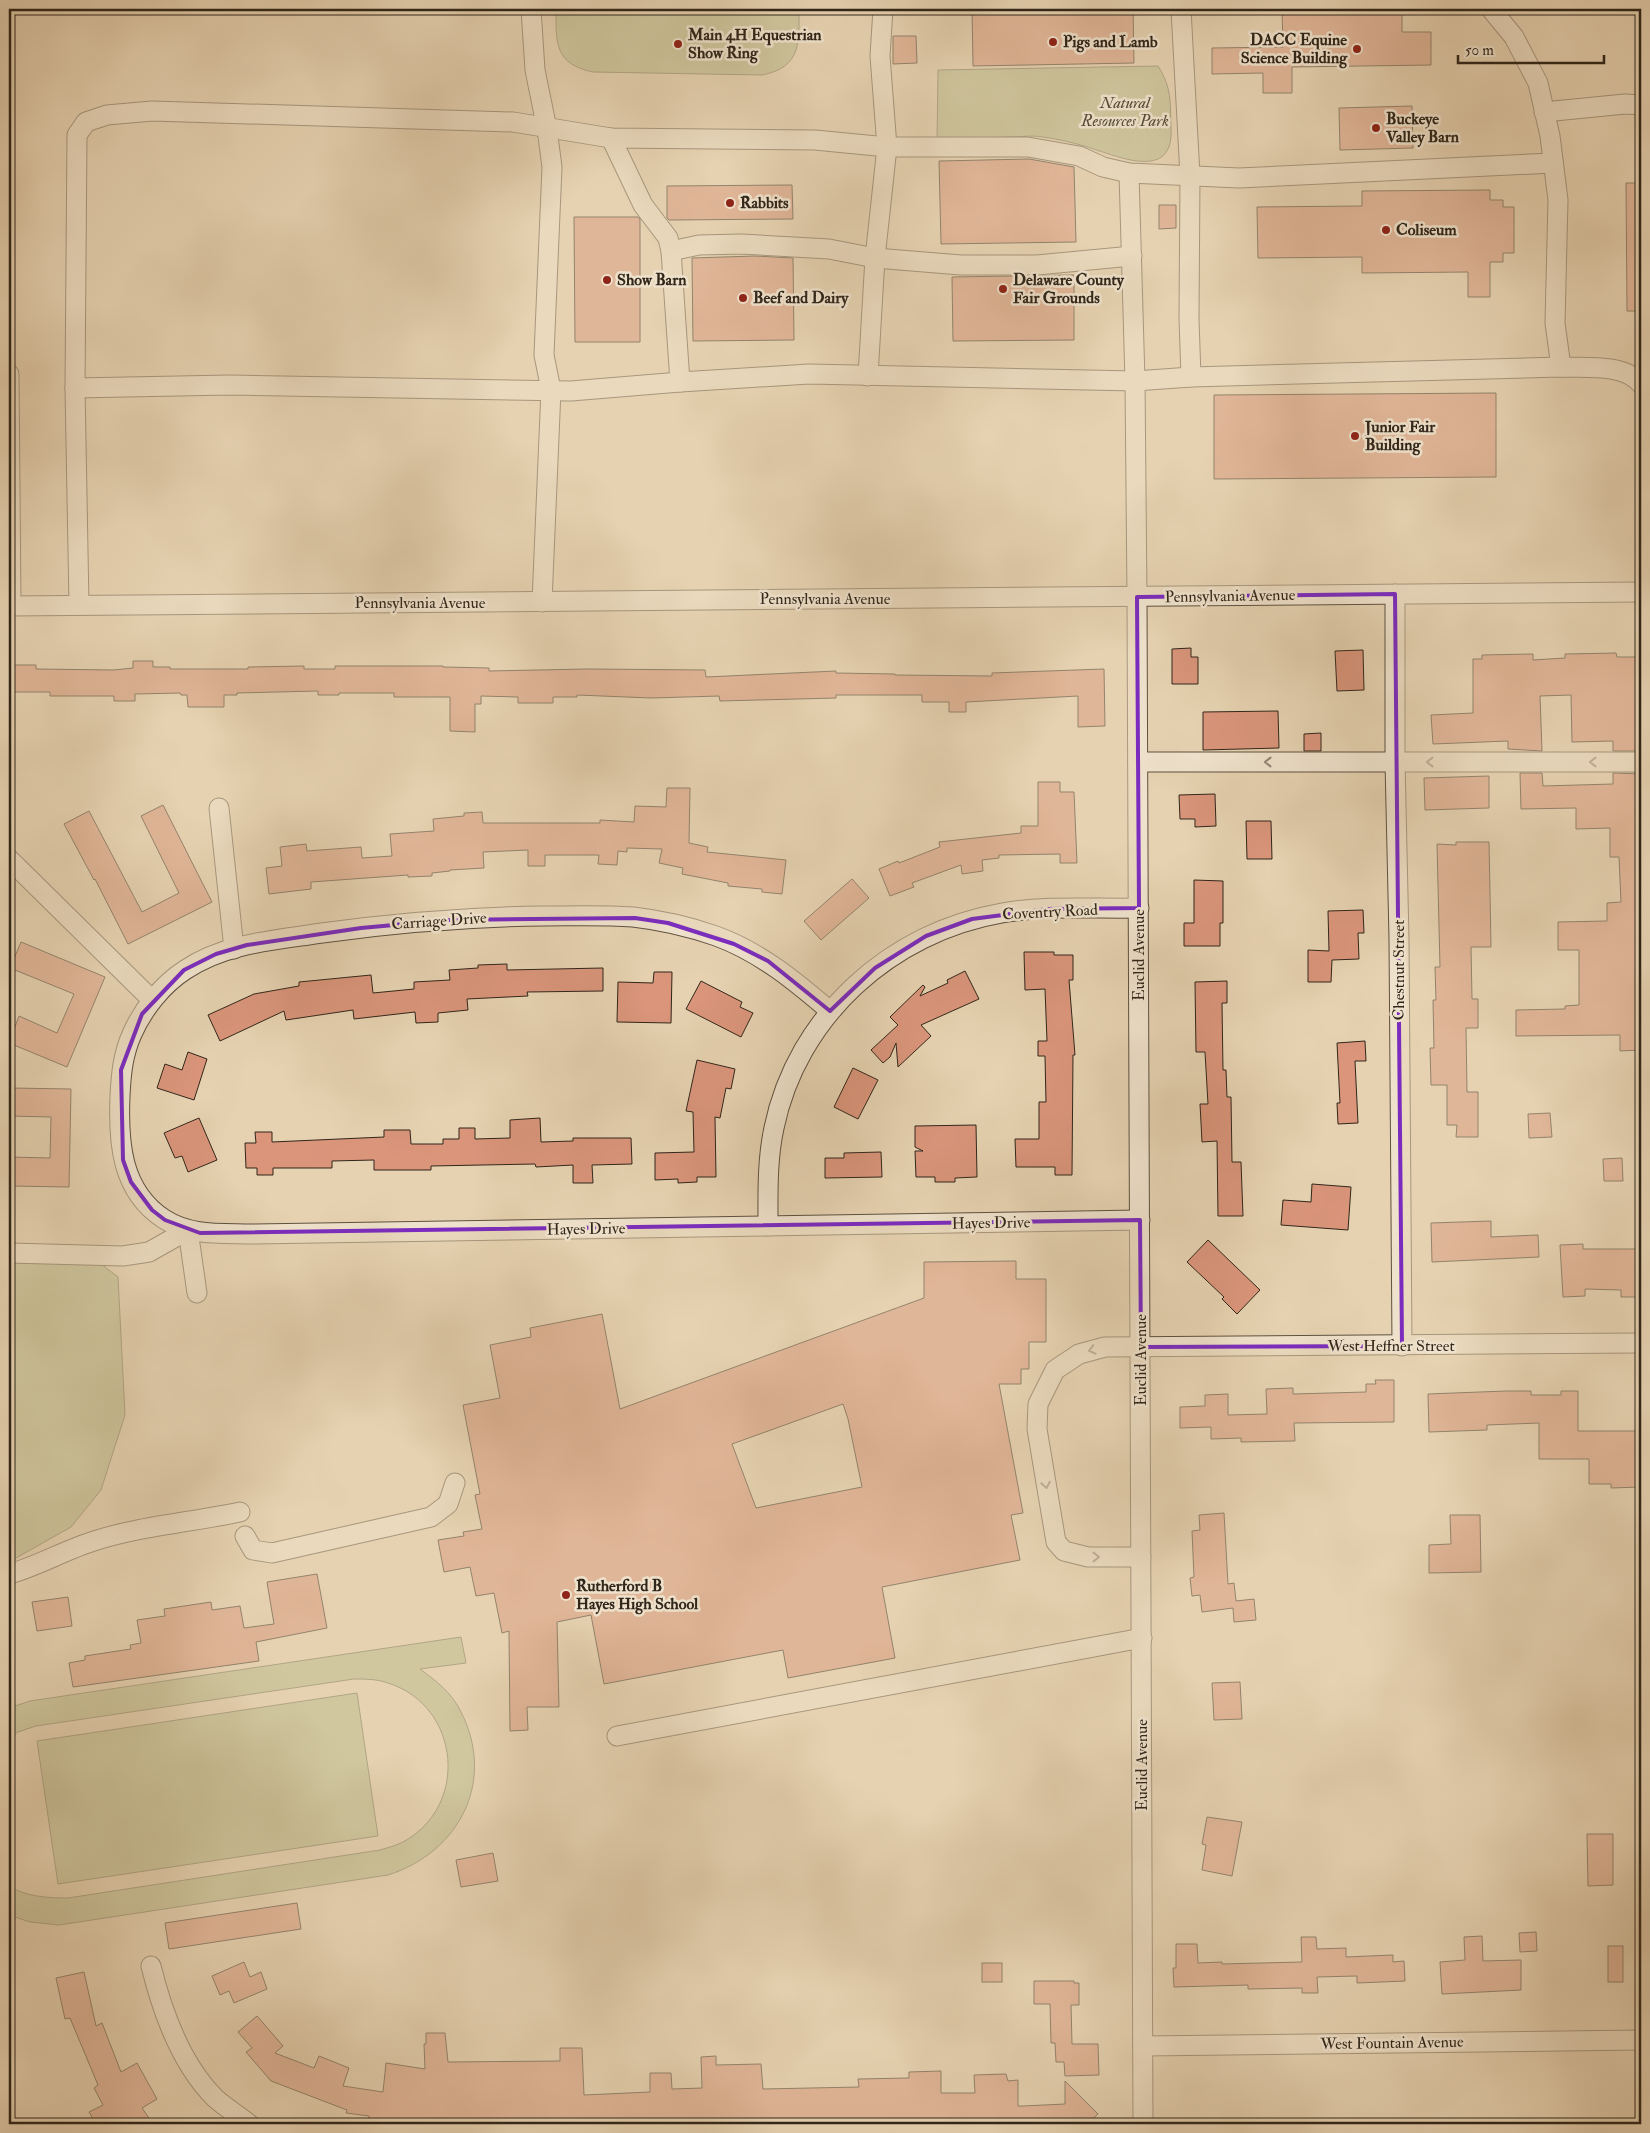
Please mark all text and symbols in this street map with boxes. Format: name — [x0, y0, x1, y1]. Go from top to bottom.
place label: Main 4H Equestrian Show Ring — [687, 25, 822, 64]
place label: DACC Equine Science Building — [1241, 30, 1348, 69]
place label: Pigs and Lamb — [1063, 32, 1158, 53]
scale bar — [1458, 32, 1604, 64]
marker: Pigs and Lamb — [1047, 36, 1059, 48]
marker: Main 4H Equestrian Show Ring — [672, 38, 684, 50]
text: 50 m — [1465, 41, 1494, 60]
marker: DACC Equine Science Building — [1351, 43, 1363, 55]
park label: Natural Resources Park — [1080, 93, 1169, 131]
place label: Buckeye Valley Barn — [1385, 109, 1460, 148]
marker: Buckeye Valley Barn — [1370, 122, 1382, 134]
place label: Rabbits — [740, 193, 789, 213]
marker: Rabbits — [724, 197, 736, 209]
place label: Coliseum — [1396, 220, 1457, 240]
marker: Coliseum — [1380, 224, 1392, 236]
place label: Show Barn — [617, 270, 687, 290]
place label: Delaware County Fair Grounds — [1013, 270, 1125, 308]
marker: Show Barn — [601, 274, 613, 286]
marker: Delaware County Fair Grounds — [997, 283, 1009, 295]
place label: Beef and Dairy — [753, 288, 849, 309]
marker: Beef and Dairy — [737, 292, 749, 304]
place label: Junior Fair Building — [1364, 417, 1436, 456]
marker: Junior Fair Building — [1349, 430, 1361, 442]
street label: Pennsylvania Avenue — [1164, 585, 1296, 607]
street label: Pennsylvania Avenue — [760, 589, 891, 609]
street label: Pennsylvania Avenue — [355, 593, 486, 613]
one-way arrow — [1263, 757, 1271, 767]
one-way arrow — [1426, 757, 1434, 767]
one-way arrow — [1588, 757, 1596, 767]
street label: Coventry Road — [1002, 899, 1099, 924]
street label: Carriage Drive — [391, 908, 488, 934]
street label: Euclid Avenue — [1129, 909, 1149, 1001]
street label: Chestnut Street — [1389, 920, 1409, 1020]
street label: Hayes Drive — [952, 1212, 1031, 1234]
street label: Hayes Drive — [547, 1218, 626, 1240]
street label: Euclid Avenue — [1131, 1314, 1151, 1406]
street label: West Heffner Street — [1326, 1336, 1455, 1356]
one-way arrow — [1088, 1344, 1097, 1355]
one-way arrow — [1041, 1481, 1051, 1489]
one-way arrow — [1093, 1552, 1101, 1562]
place label: Rutherford B Hayes High School — [576, 1576, 699, 1615]
marker: Rutherford B Hayes High School — [560, 1589, 572, 1601]
street label: Euclid Avenue — [1132, 1719, 1152, 1811]
street label: West Fountain Avenue — [1319, 2032, 1464, 2054]

